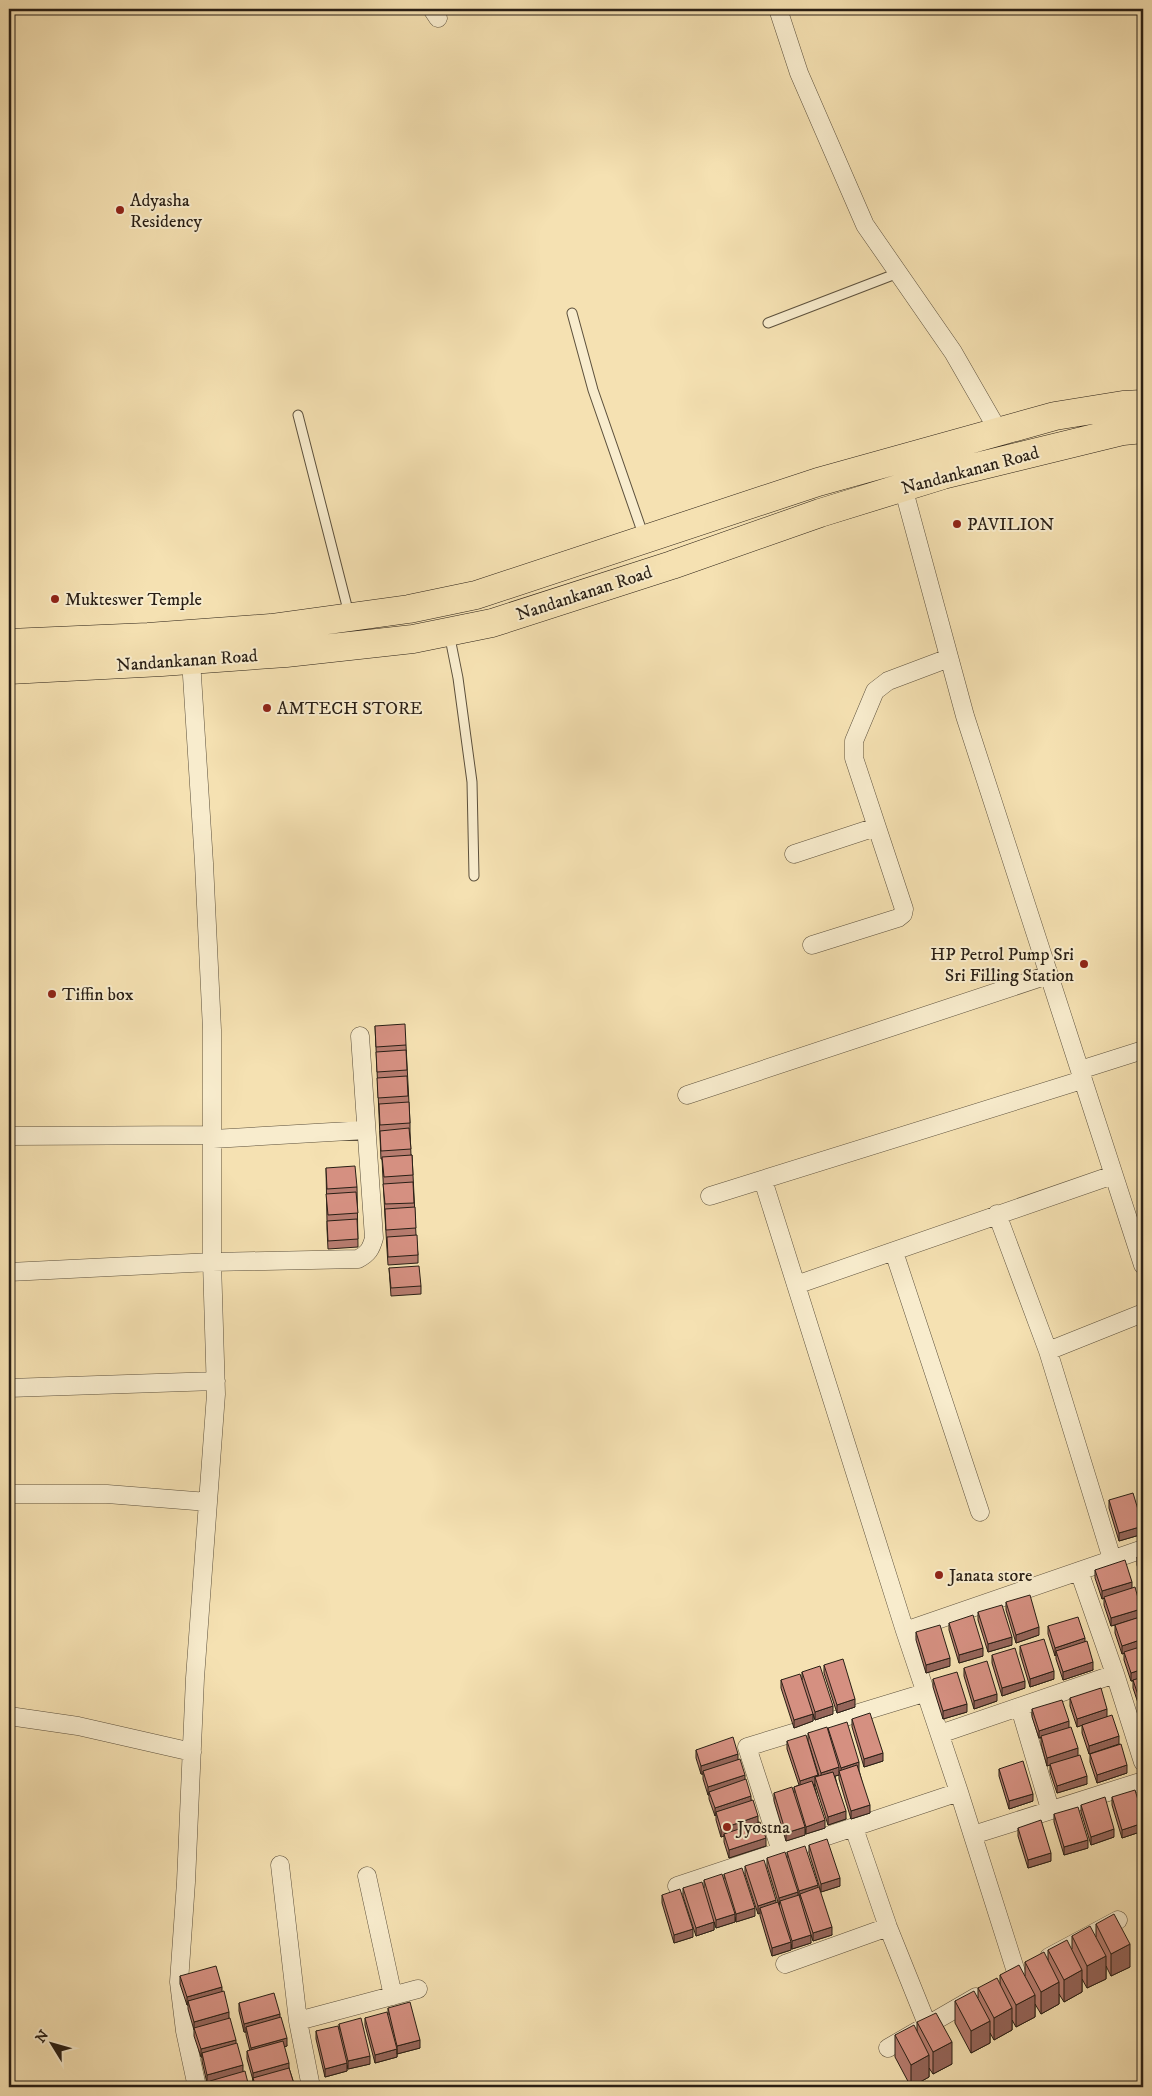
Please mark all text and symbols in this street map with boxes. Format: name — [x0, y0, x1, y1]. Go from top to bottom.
place label: Adyasha Residency — [130, 190, 203, 233]
marker: Adyasha Residency — [114, 204, 126, 216]
street label: Nandankanan Road — [899, 442, 1041, 500]
place label: PAVILION — [967, 514, 1054, 536]
marker: PAVILION — [951, 518, 963, 530]
street label: Nandankanan Road — [514, 562, 655, 626]
place label: Mukteswer Temple — [65, 589, 202, 611]
marker: Mukteswer Temple — [49, 593, 61, 605]
street label: Nandankanan Road — [116, 645, 258, 677]
place label: AMTECH STORE — [277, 698, 423, 720]
marker: AMTECH STORE — [261, 702, 273, 714]
place label: HP Petrol Pump Sri Sri Filling Station — [930, 944, 1075, 987]
marker: HP Petrol Pump Sri Sri Filling Station — [1078, 958, 1090, 970]
place label: Tiffin box — [62, 984, 134, 1006]
marker: Tiffin box — [46, 988, 58, 1000]
place label: Janata store — [947, 1565, 1032, 1587]
marker: Janata store — [933, 1569, 945, 1581]
place label: Jyostna — [735, 1817, 790, 1839]
marker: Jyostna — [721, 1821, 733, 1833]
north arrow — [28, 2018, 78, 2068]
text: N — [32, 2026, 53, 2047]

